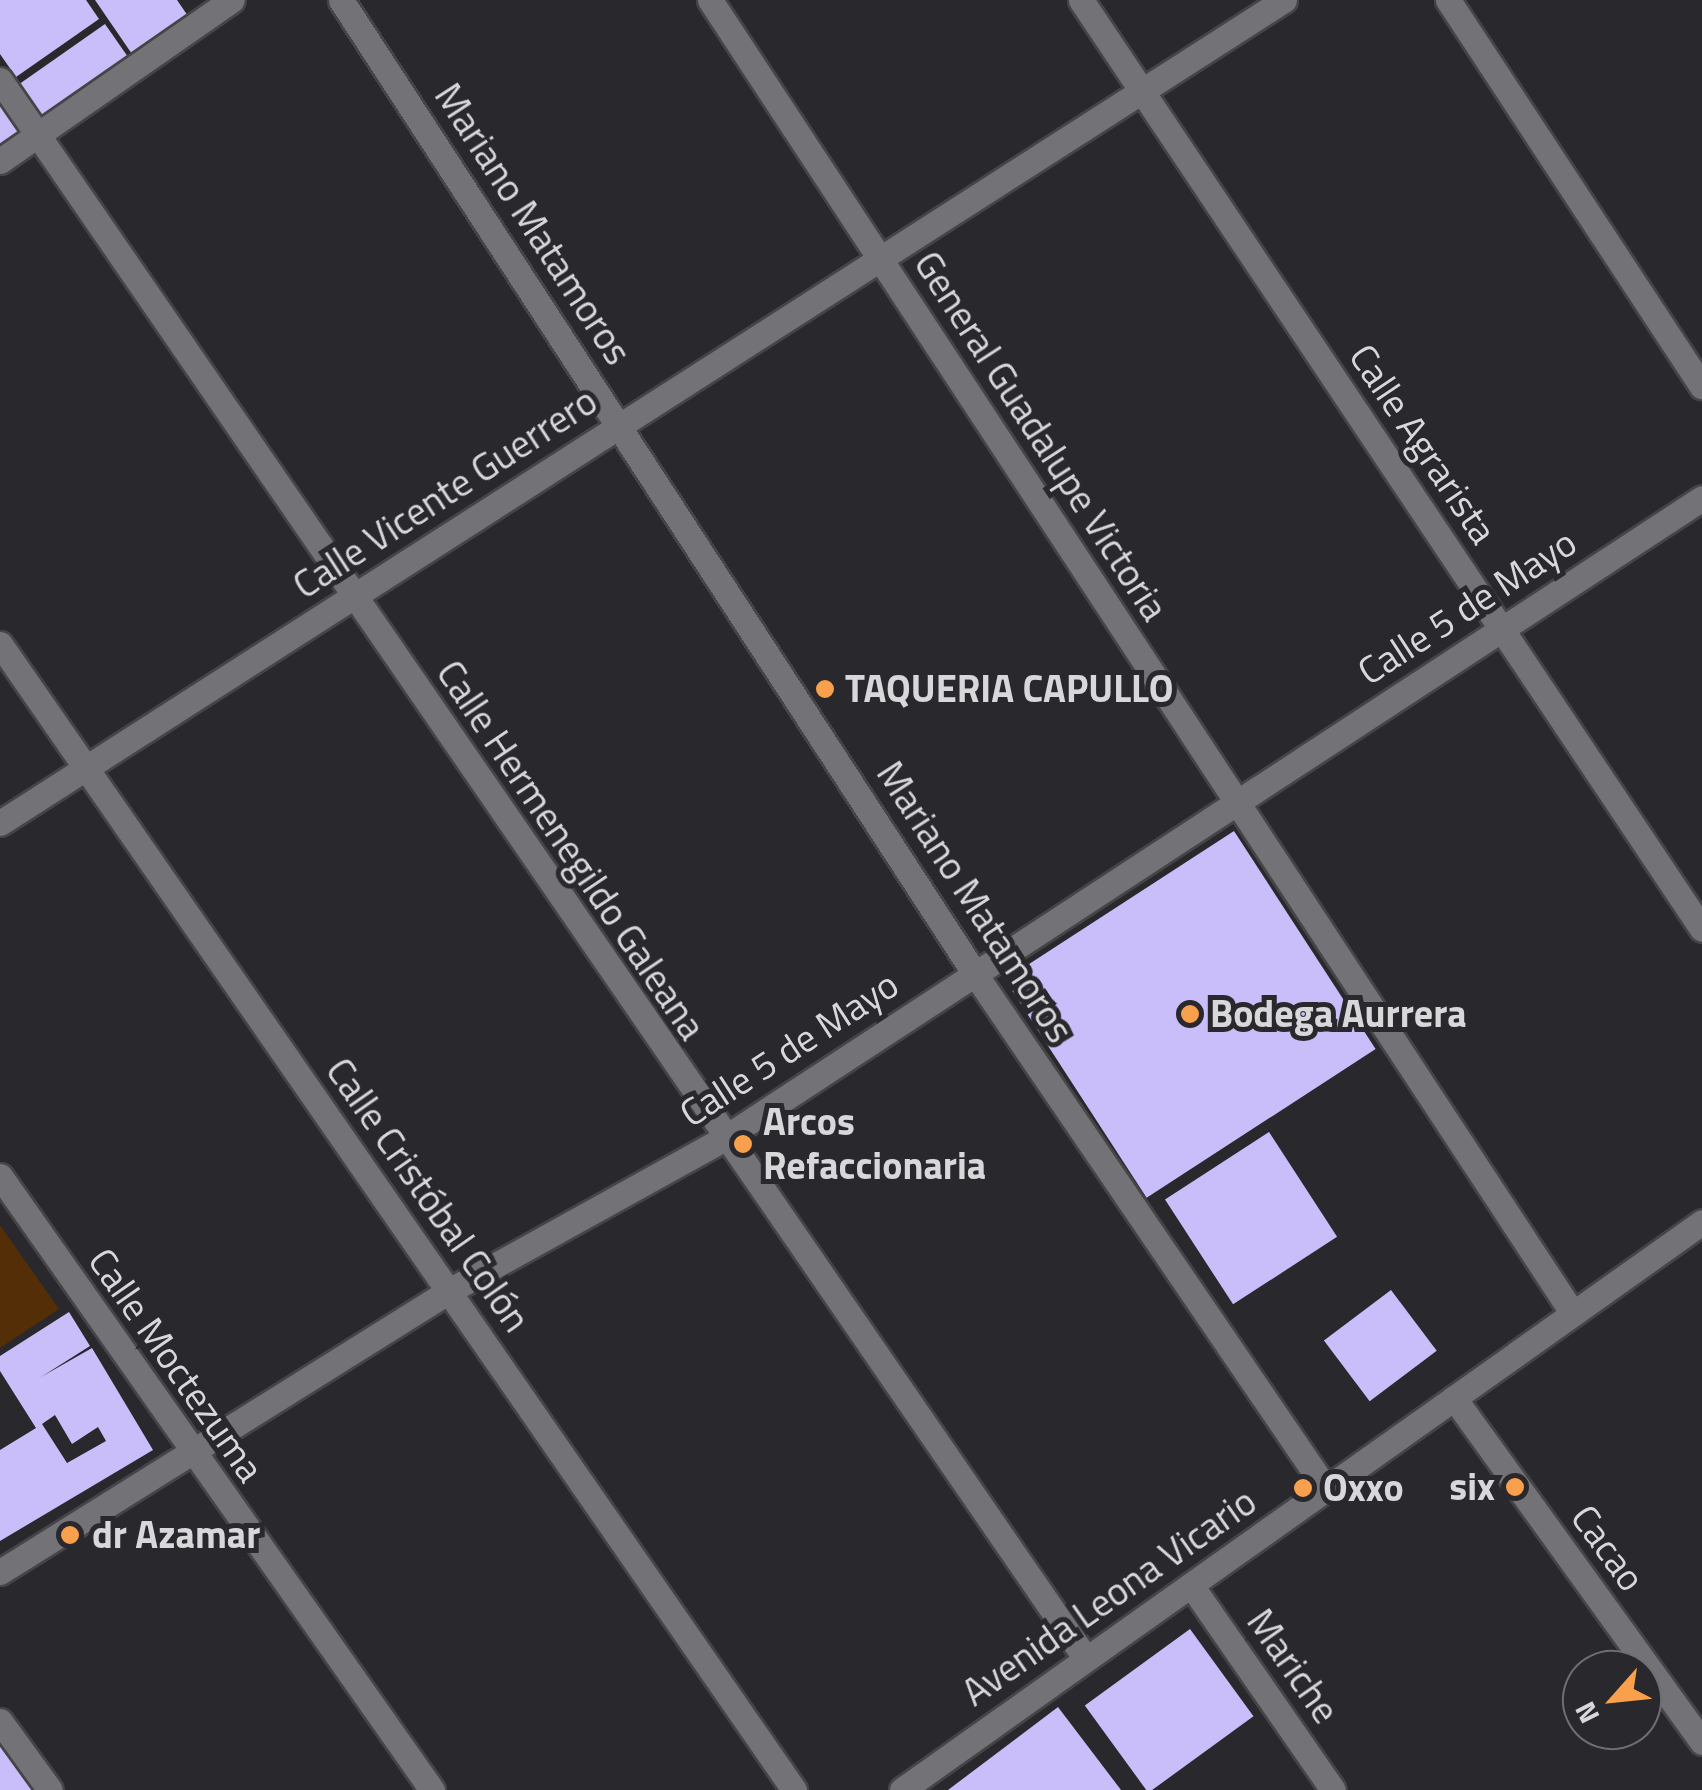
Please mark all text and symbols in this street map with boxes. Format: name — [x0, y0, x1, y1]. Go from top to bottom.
street label: Mariano Matamoros — [425, 75, 641, 373]
street label: General Guadalupe Victoria — [905, 243, 1177, 629]
street label: Calle Agrarista — [1340, 336, 1506, 552]
street label: Calle Vicente Guerrero — [285, 378, 605, 608]
street label: Calle 5 de Mayo — [1349, 520, 1585, 694]
street label: Calle Hermenegildo Galeana — [427, 652, 715, 1048]
place label: TAQUERIA CAPULLO — [845, 666, 1174, 712]
marker: TAQUERIA CAPULLO — [814, 678, 836, 700]
street label: Mariano Matamoros — [867, 753, 1083, 1051]
street label: Calle 5 de Mayo — [671, 962, 907, 1136]
place label: Bodega Aurrera — [1210, 991, 1467, 1037]
marker: Bodega Aurrera — [1179, 1003, 1201, 1025]
street label: Calle Cristóbal Colón — [317, 1049, 539, 1341]
place label: Arcos Refaccionaria — [763, 1099, 986, 1188]
marker: Arcos Refaccionaria — [732, 1133, 754, 1155]
street label: Calle Moctezuma — [79, 1240, 273, 1490]
place label: six — [1449, 1464, 1495, 1510]
place label: Oxxo — [1323, 1465, 1404, 1511]
marker: six — [1504, 1476, 1526, 1498]
marker: Oxxo — [1292, 1477, 1314, 1499]
street label: Avenida Leona Vicario — [953, 1479, 1265, 1715]
street label: Cacao — [1562, 1496, 1654, 1600]
place label: dr Azamar — [92, 1512, 260, 1558]
marker: dr Azamar — [57, 1522, 83, 1548]
street label: Mariche — [1237, 1600, 1349, 1732]
north arrow — [1562, 1650, 1662, 1750]
text: N — [1563, 1695, 1610, 1731]

